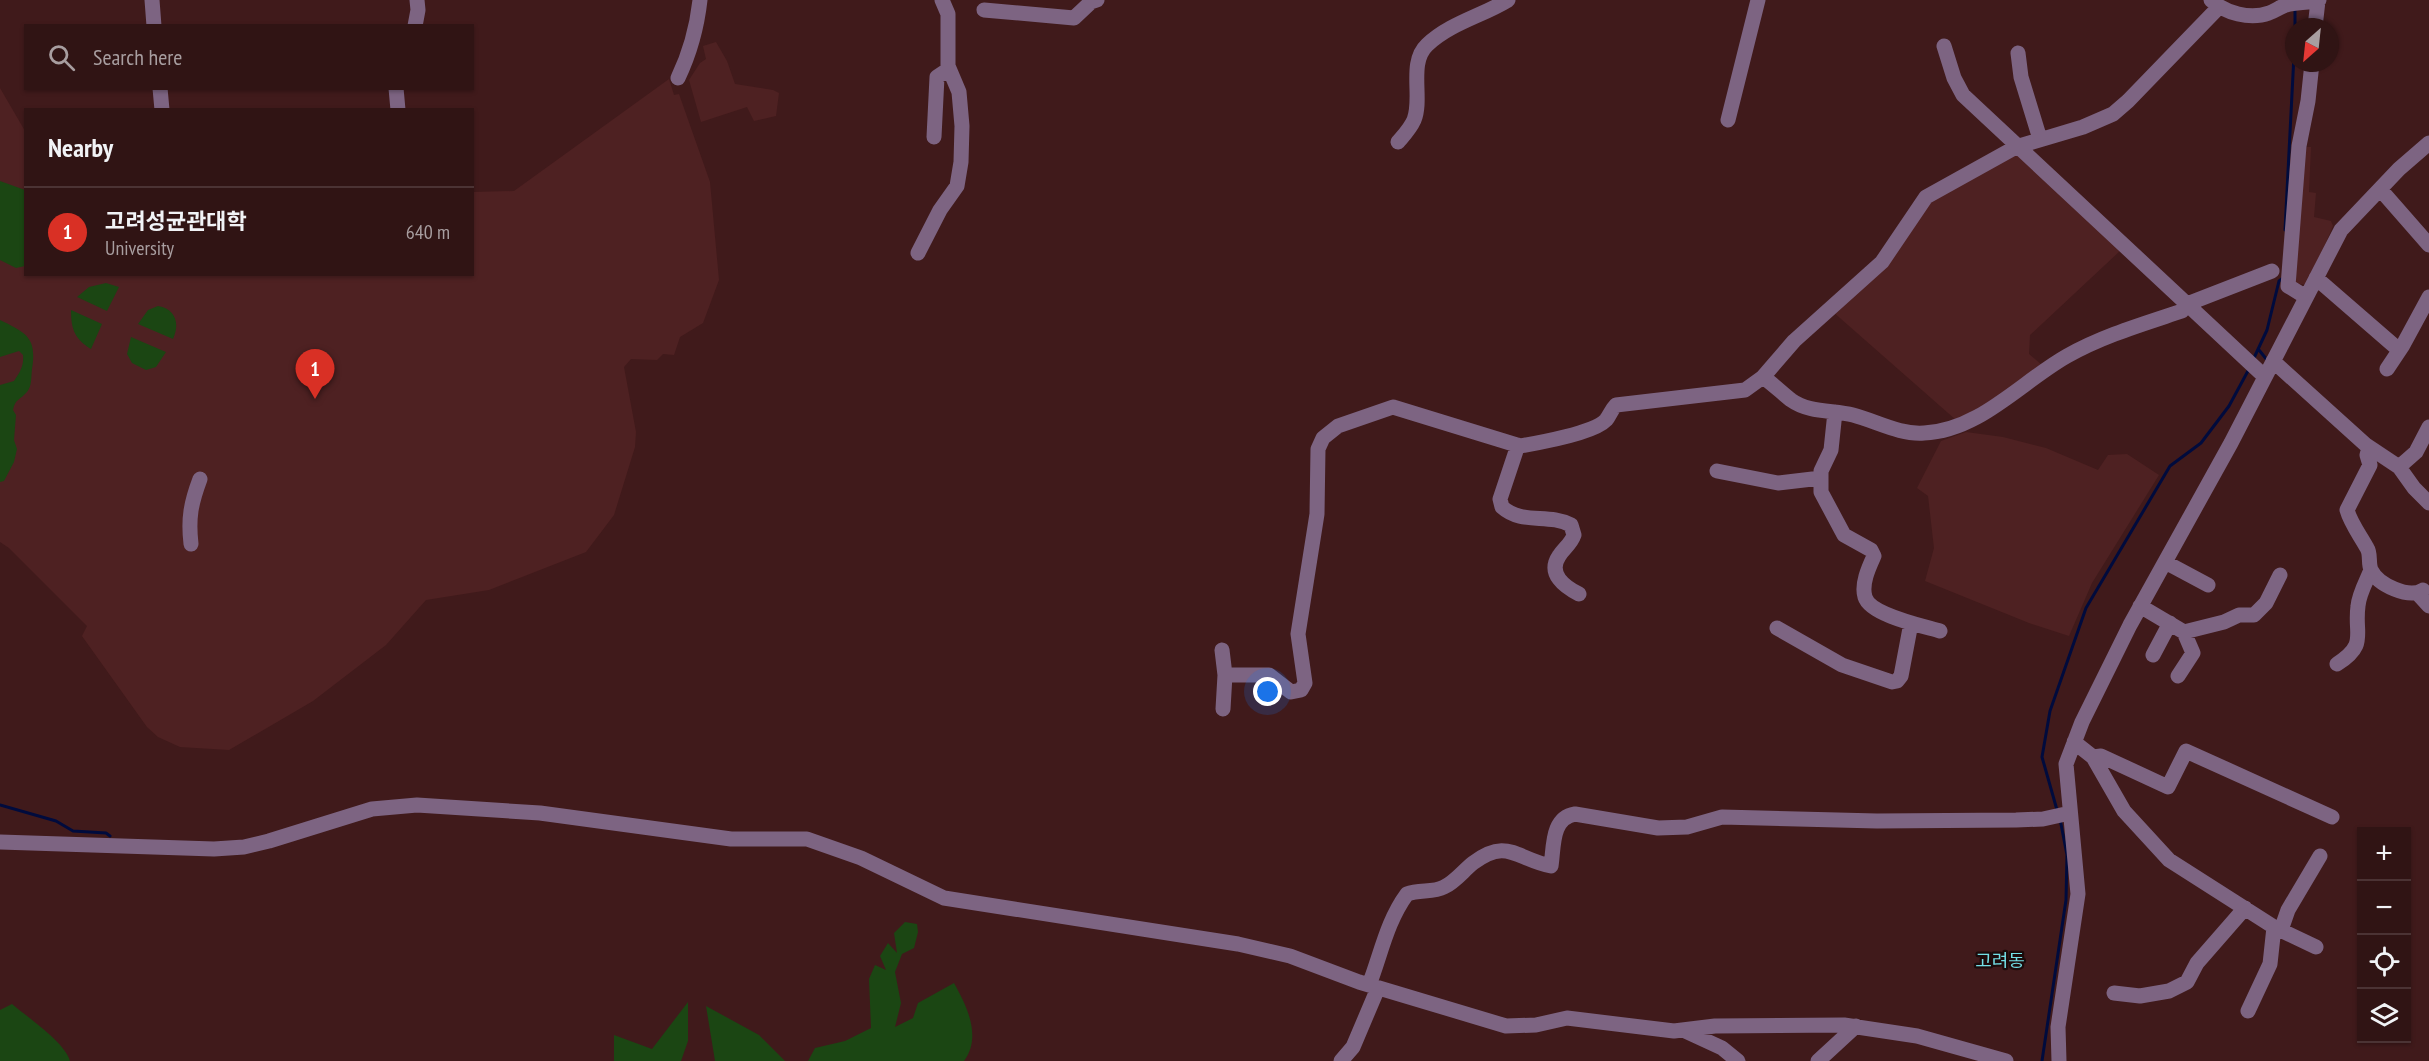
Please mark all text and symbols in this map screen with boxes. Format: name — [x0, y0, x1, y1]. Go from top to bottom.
north arrow — [2285, 18, 2339, 72]
search box — [24, 24, 474, 90]
icon: search — [45, 41, 78, 74]
text: Search here — [93, 43, 182, 71]
text: Nearby — [48, 131, 113, 164]
text: 고려성균관대학 — [105, 207, 247, 235]
text: 1 — [63, 219, 72, 245]
text: 640 m — [406, 219, 450, 245]
text: University — [105, 235, 174, 261]
pin: 1 — [296, 350, 334, 399]
your location — [1253, 677, 1282, 706]
map controls — [2357, 827, 2411, 1043]
button: + — [2357, 827, 2411, 881]
button: − — [2357, 881, 2411, 935]
button: locate — [2357, 935, 2411, 989]
district label: 고려동 — [1975, 949, 2025, 972]
button: layers — [2357, 989, 2411, 1043]

